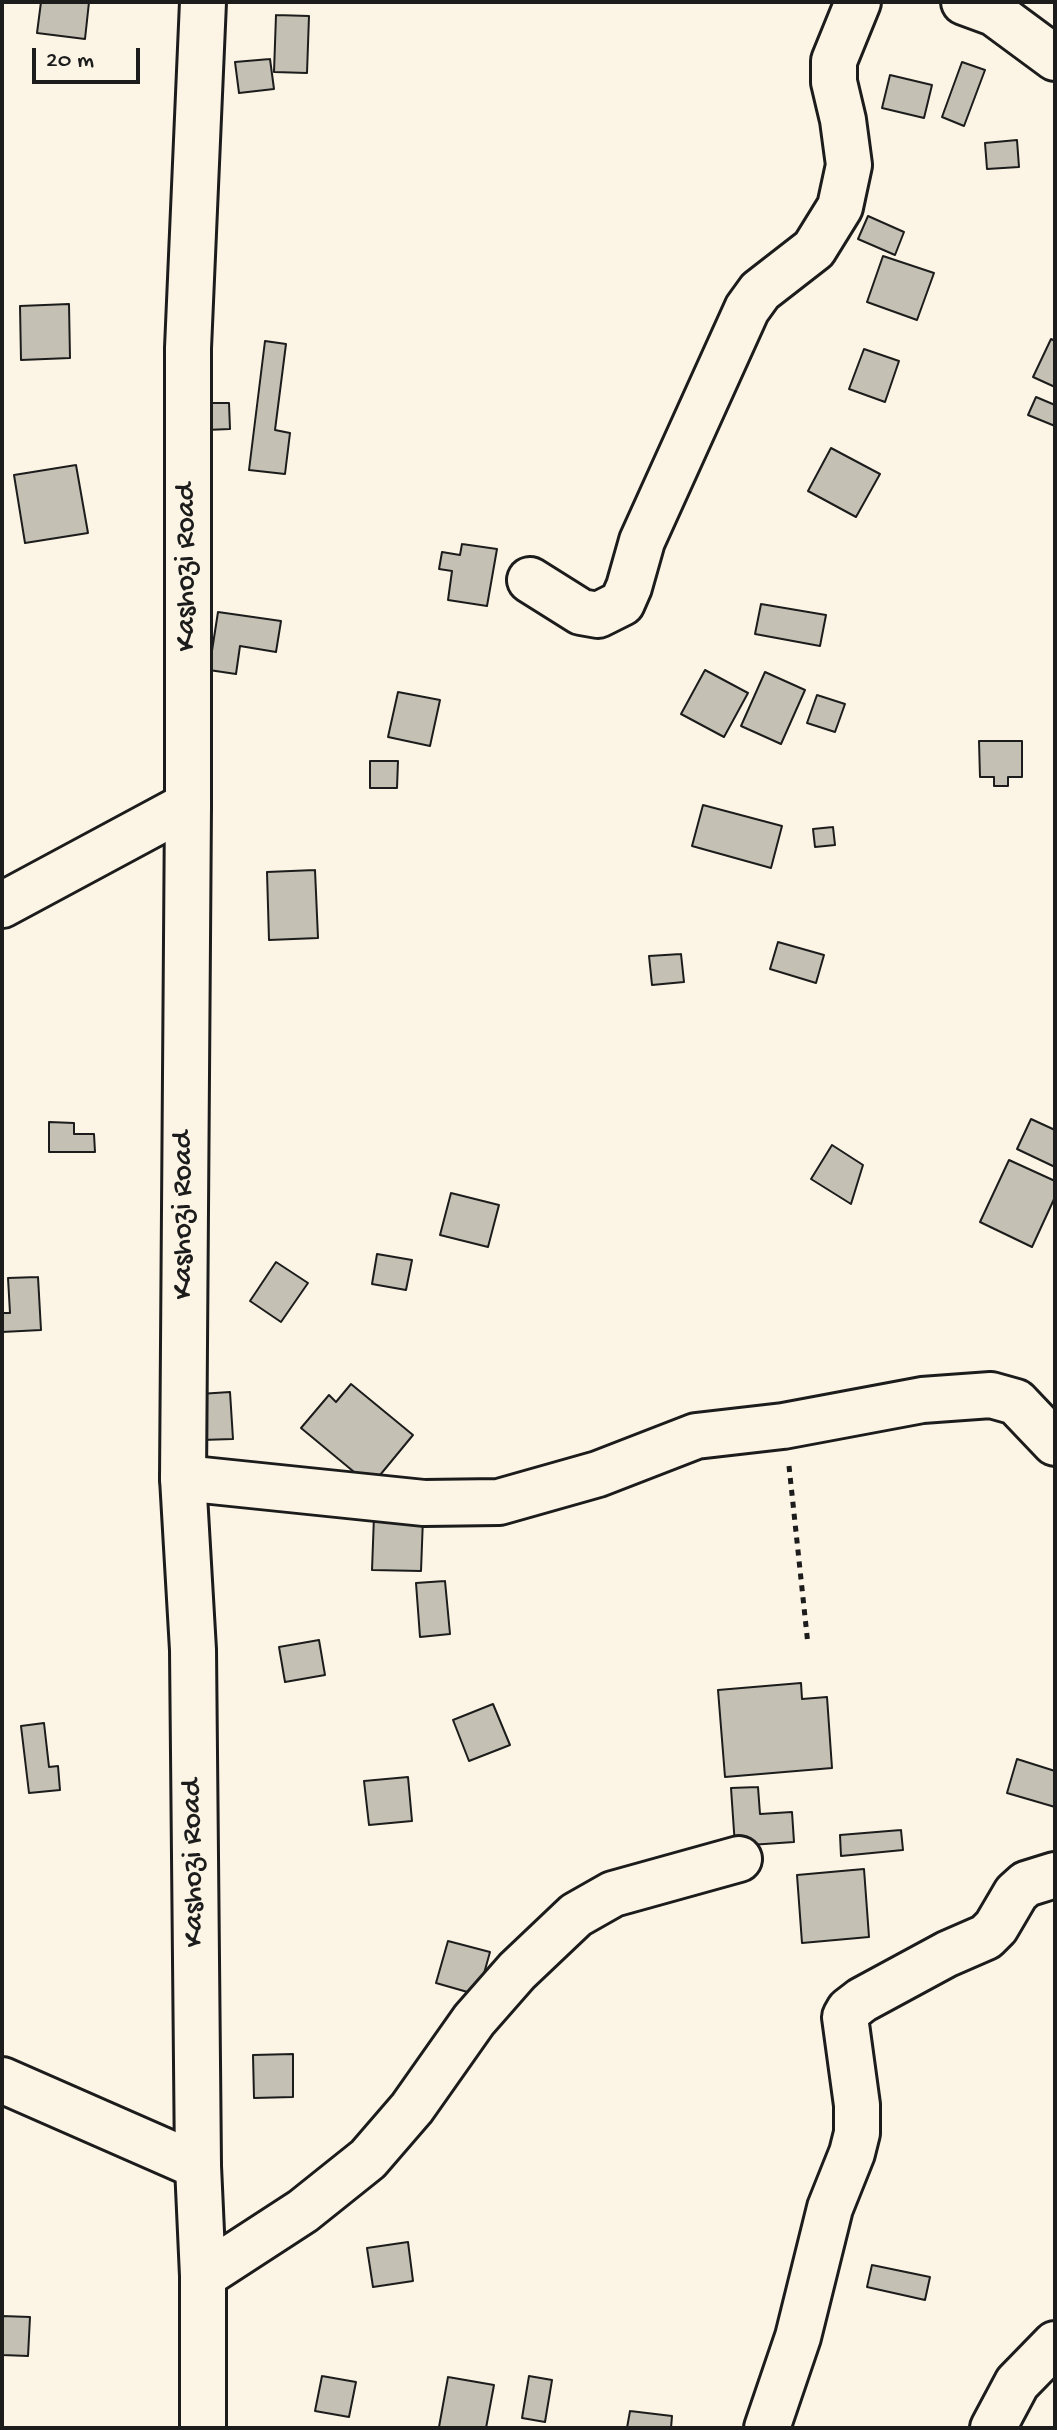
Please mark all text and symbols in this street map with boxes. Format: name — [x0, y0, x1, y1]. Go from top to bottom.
scale bar — [36, 32, 144, 82]
text: 20 m — [46, 47, 94, 76]
street label: Kashozi Road — [170, 483, 206, 651]
street label: Kashozi Road — [167, 1131, 203, 1299]
street label: Kashozi Road — [176, 1779, 214, 1947]

